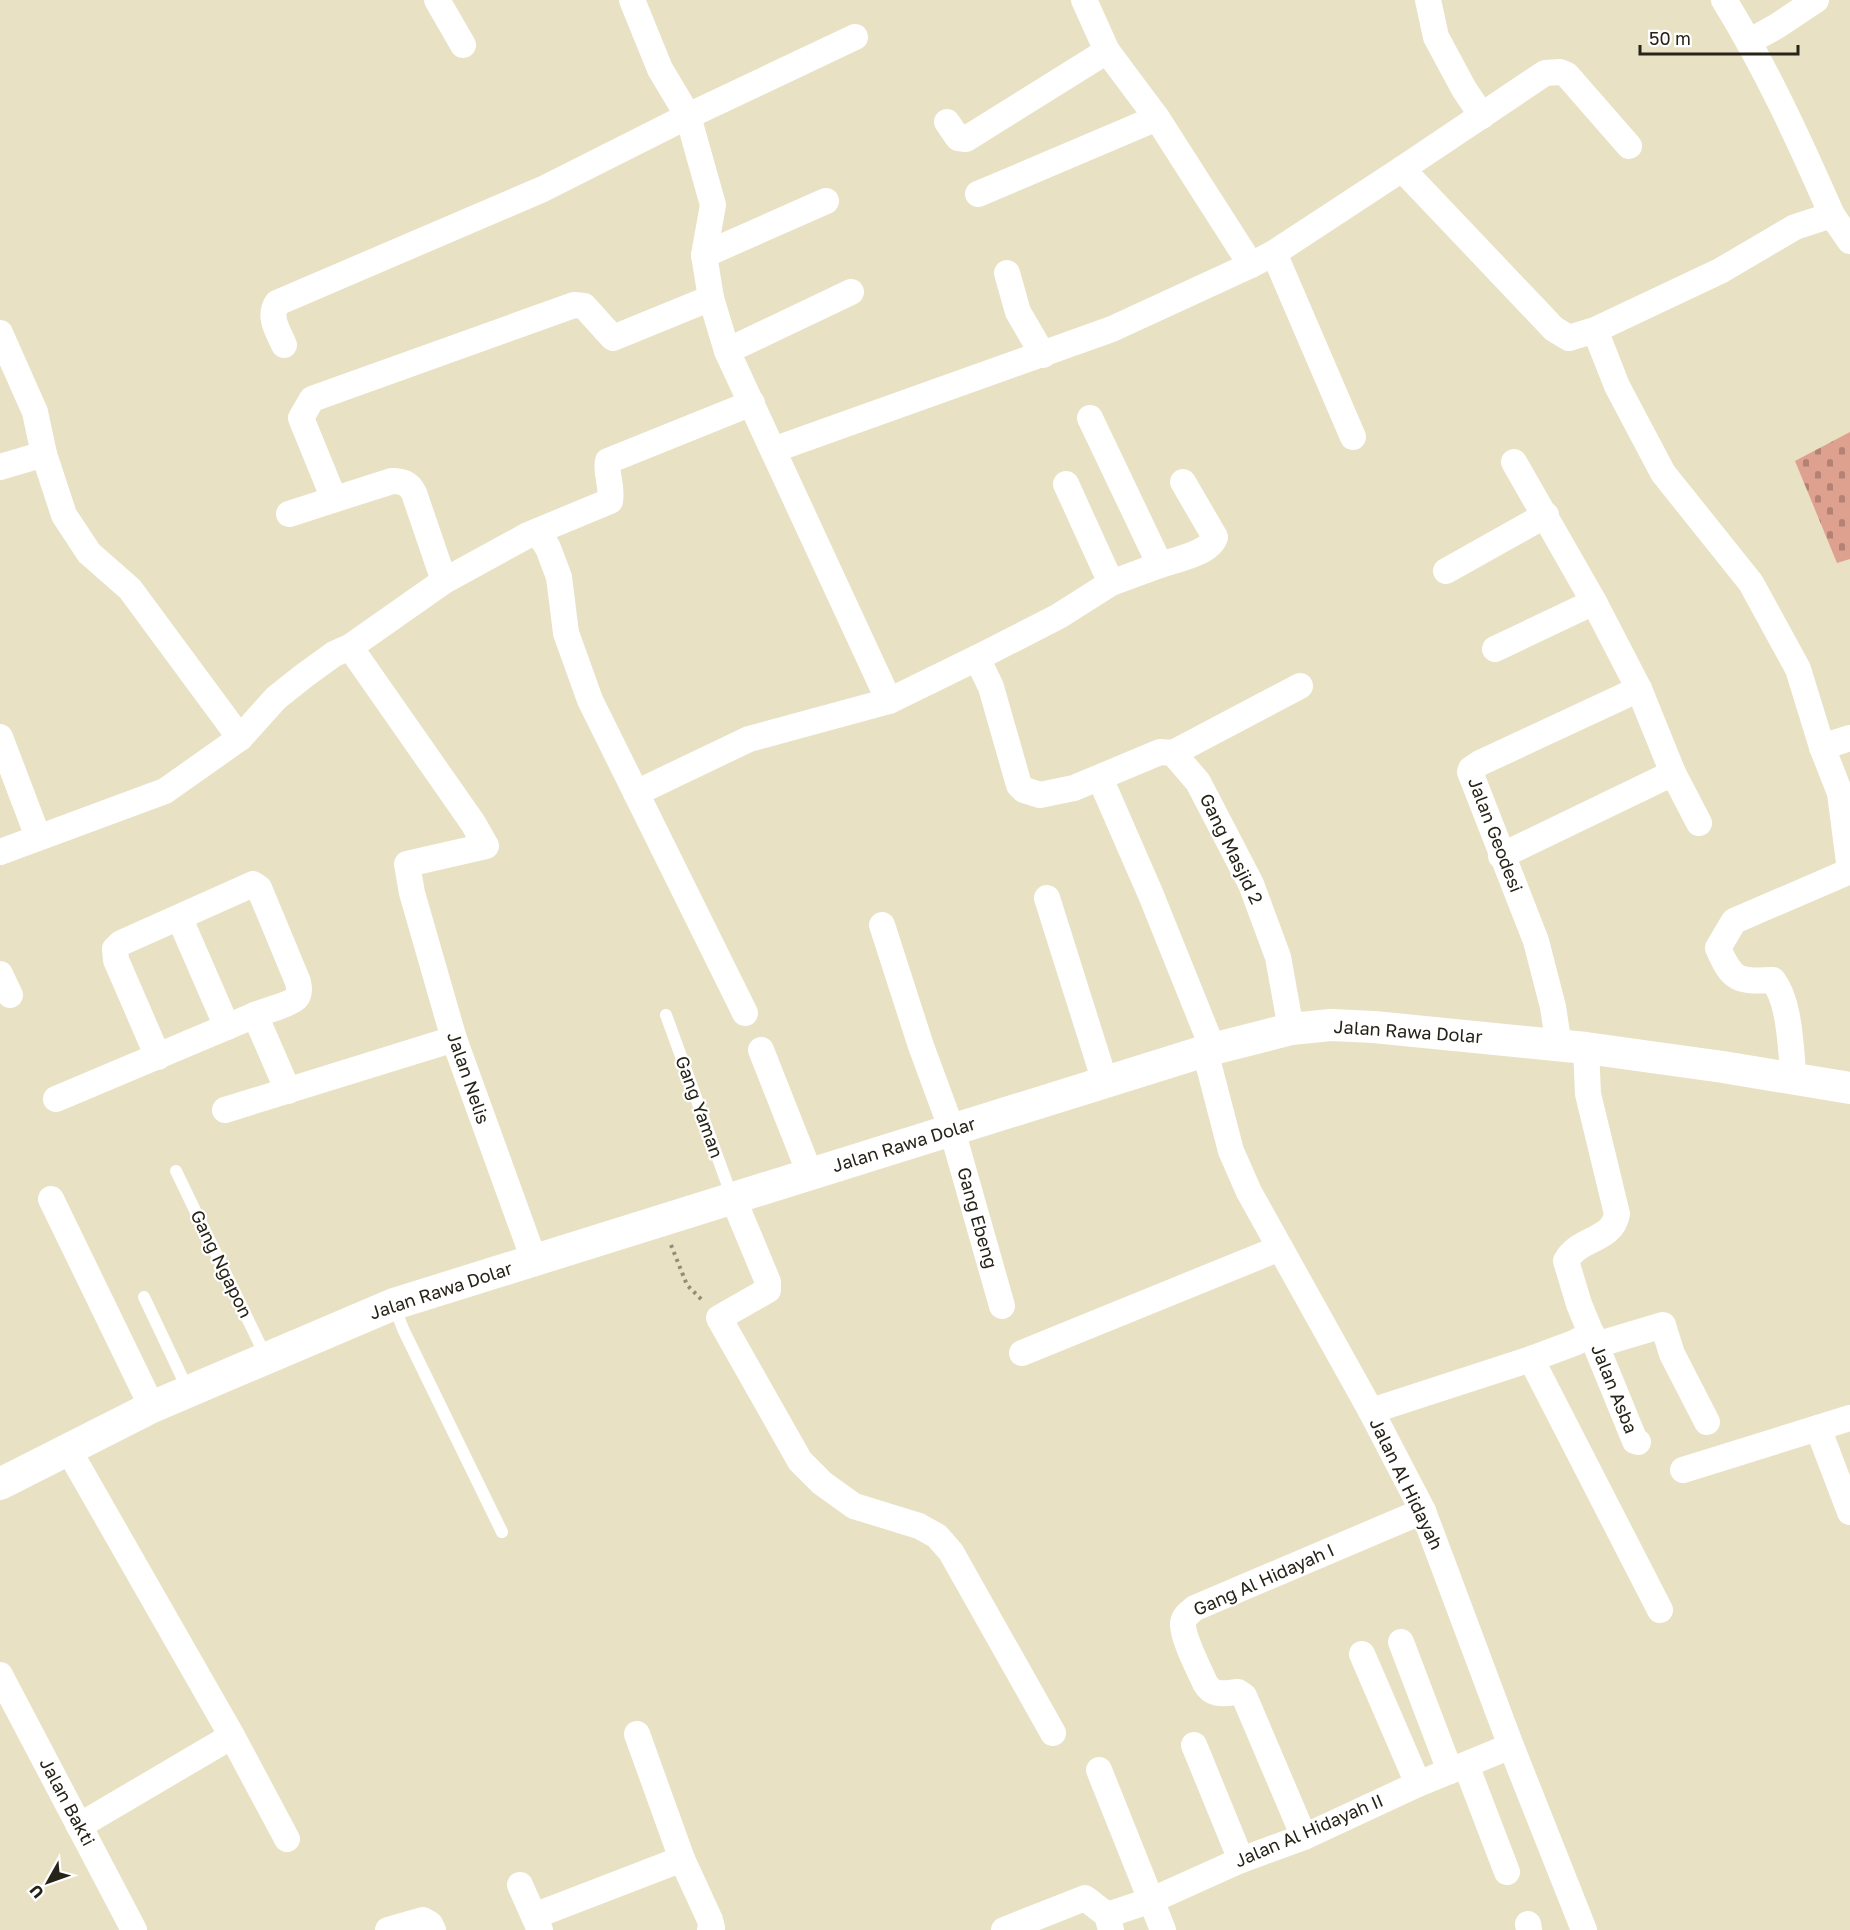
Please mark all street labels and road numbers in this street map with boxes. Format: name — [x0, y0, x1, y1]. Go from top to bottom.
street label: Jalan Geodesi — [1464, 774, 1528, 895]
street label: Gang Masjid 2 — [1196, 790, 1268, 907]
street label: Jalan Rawa Dolar — [1333, 1015, 1483, 1047]
street label: Jalan Nelis — [443, 1029, 495, 1127]
street label: Gang Yaman — [671, 1053, 729, 1161]
street label: Jalan Rawa Dolar — [829, 1112, 978, 1176]
street label: Gang Ebeng — [953, 1165, 1003, 1271]
street label: Gang Ngapon — [186, 1206, 258, 1321]
street label: Jalan Rawa Dolar — [366, 1257, 515, 1324]
street label: Jalan Asba — [1587, 1341, 1643, 1437]
street label: Jalan Al Hidayah — [1365, 1414, 1448, 1553]
street label: Gang Al Hidayah I — [1190, 1538, 1337, 1620]
street label: Jalan Bakti — [36, 1754, 100, 1849]
street label: Jalan Al Hidayah II — [1231, 1789, 1386, 1871]

